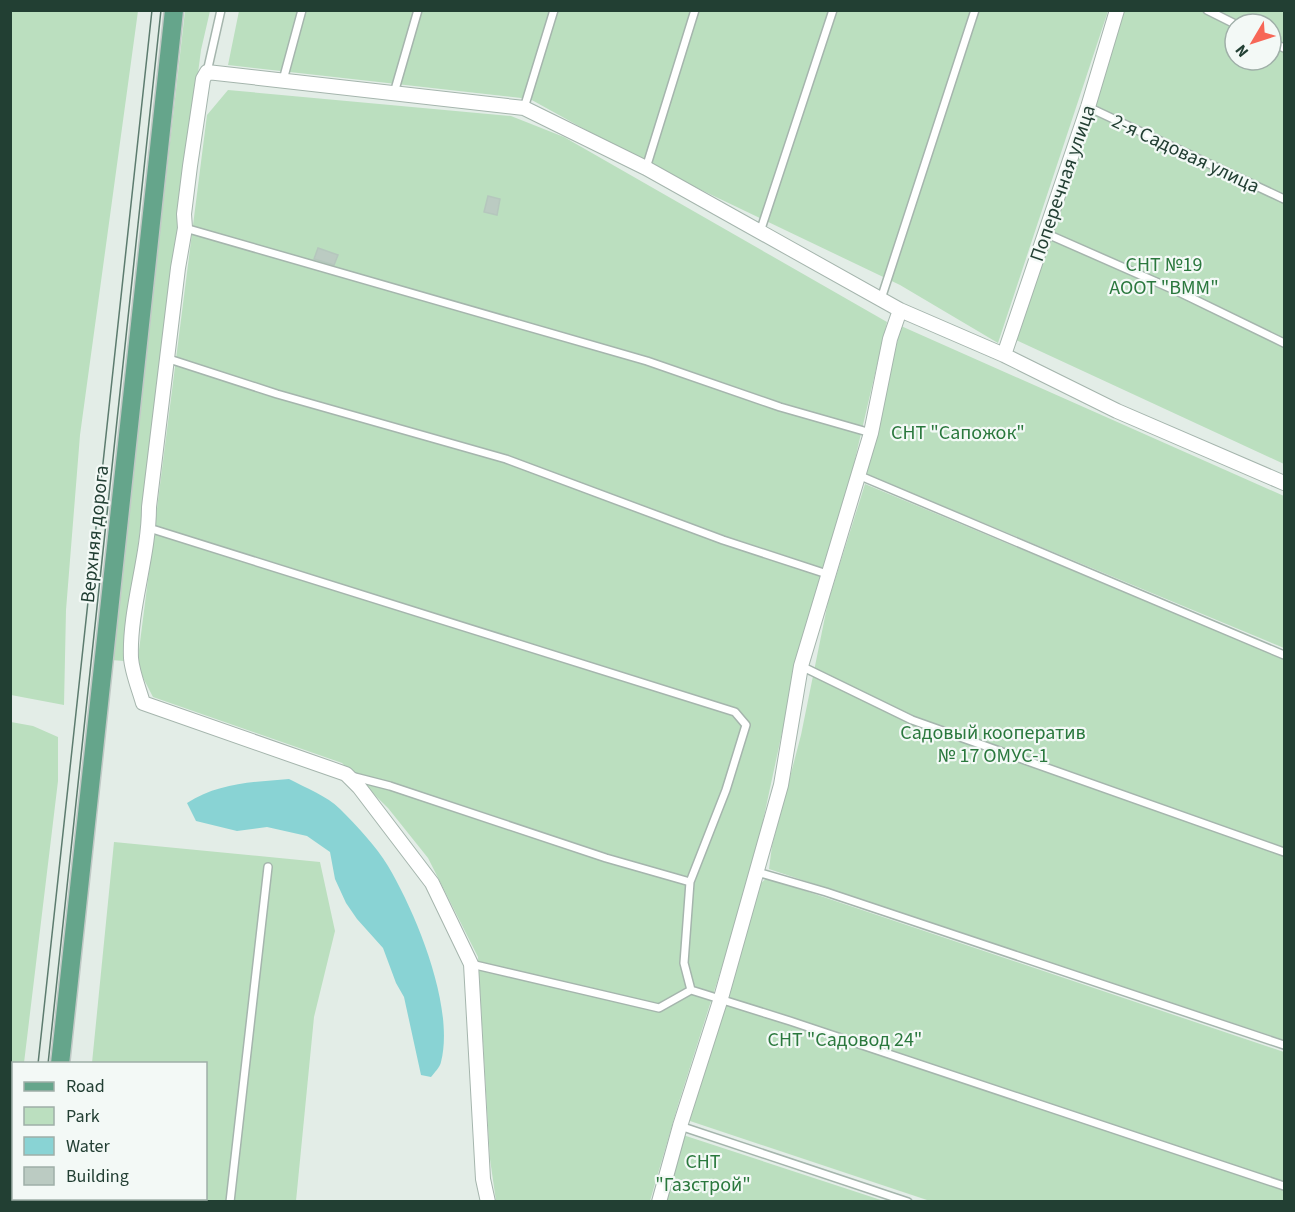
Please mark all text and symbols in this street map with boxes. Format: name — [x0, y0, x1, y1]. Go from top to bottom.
north arrow — [1223, 12, 1283, 72]
text: N — [1230, 40, 1254, 62]
street label: Поперечная улица — [1023, 101, 1103, 265]
street label: 2-я Садовая улица — [1107, 107, 1264, 200]
park label: СНТ №19 АООТ "ВММ" — [1109, 251, 1219, 302]
park label: СНТ "Сапожок" — [891, 419, 1025, 447]
street label: Верхняя дорога — [74, 464, 116, 604]
park label: Садовый кооператив № 17 ОМУС-1 — [900, 719, 1086, 770]
park label: СНТ "Садовод 24" — [768, 1026, 922, 1054]
legend — [12, 1062, 207, 1200]
text: Road — [66, 1074, 105, 1099]
text: Park — [66, 1104, 100, 1129]
text: Water — [66, 1134, 110, 1159]
park label: СНТ "Газстрой" — [655, 1148, 751, 1199]
text: Building — [66, 1164, 129, 1189]

